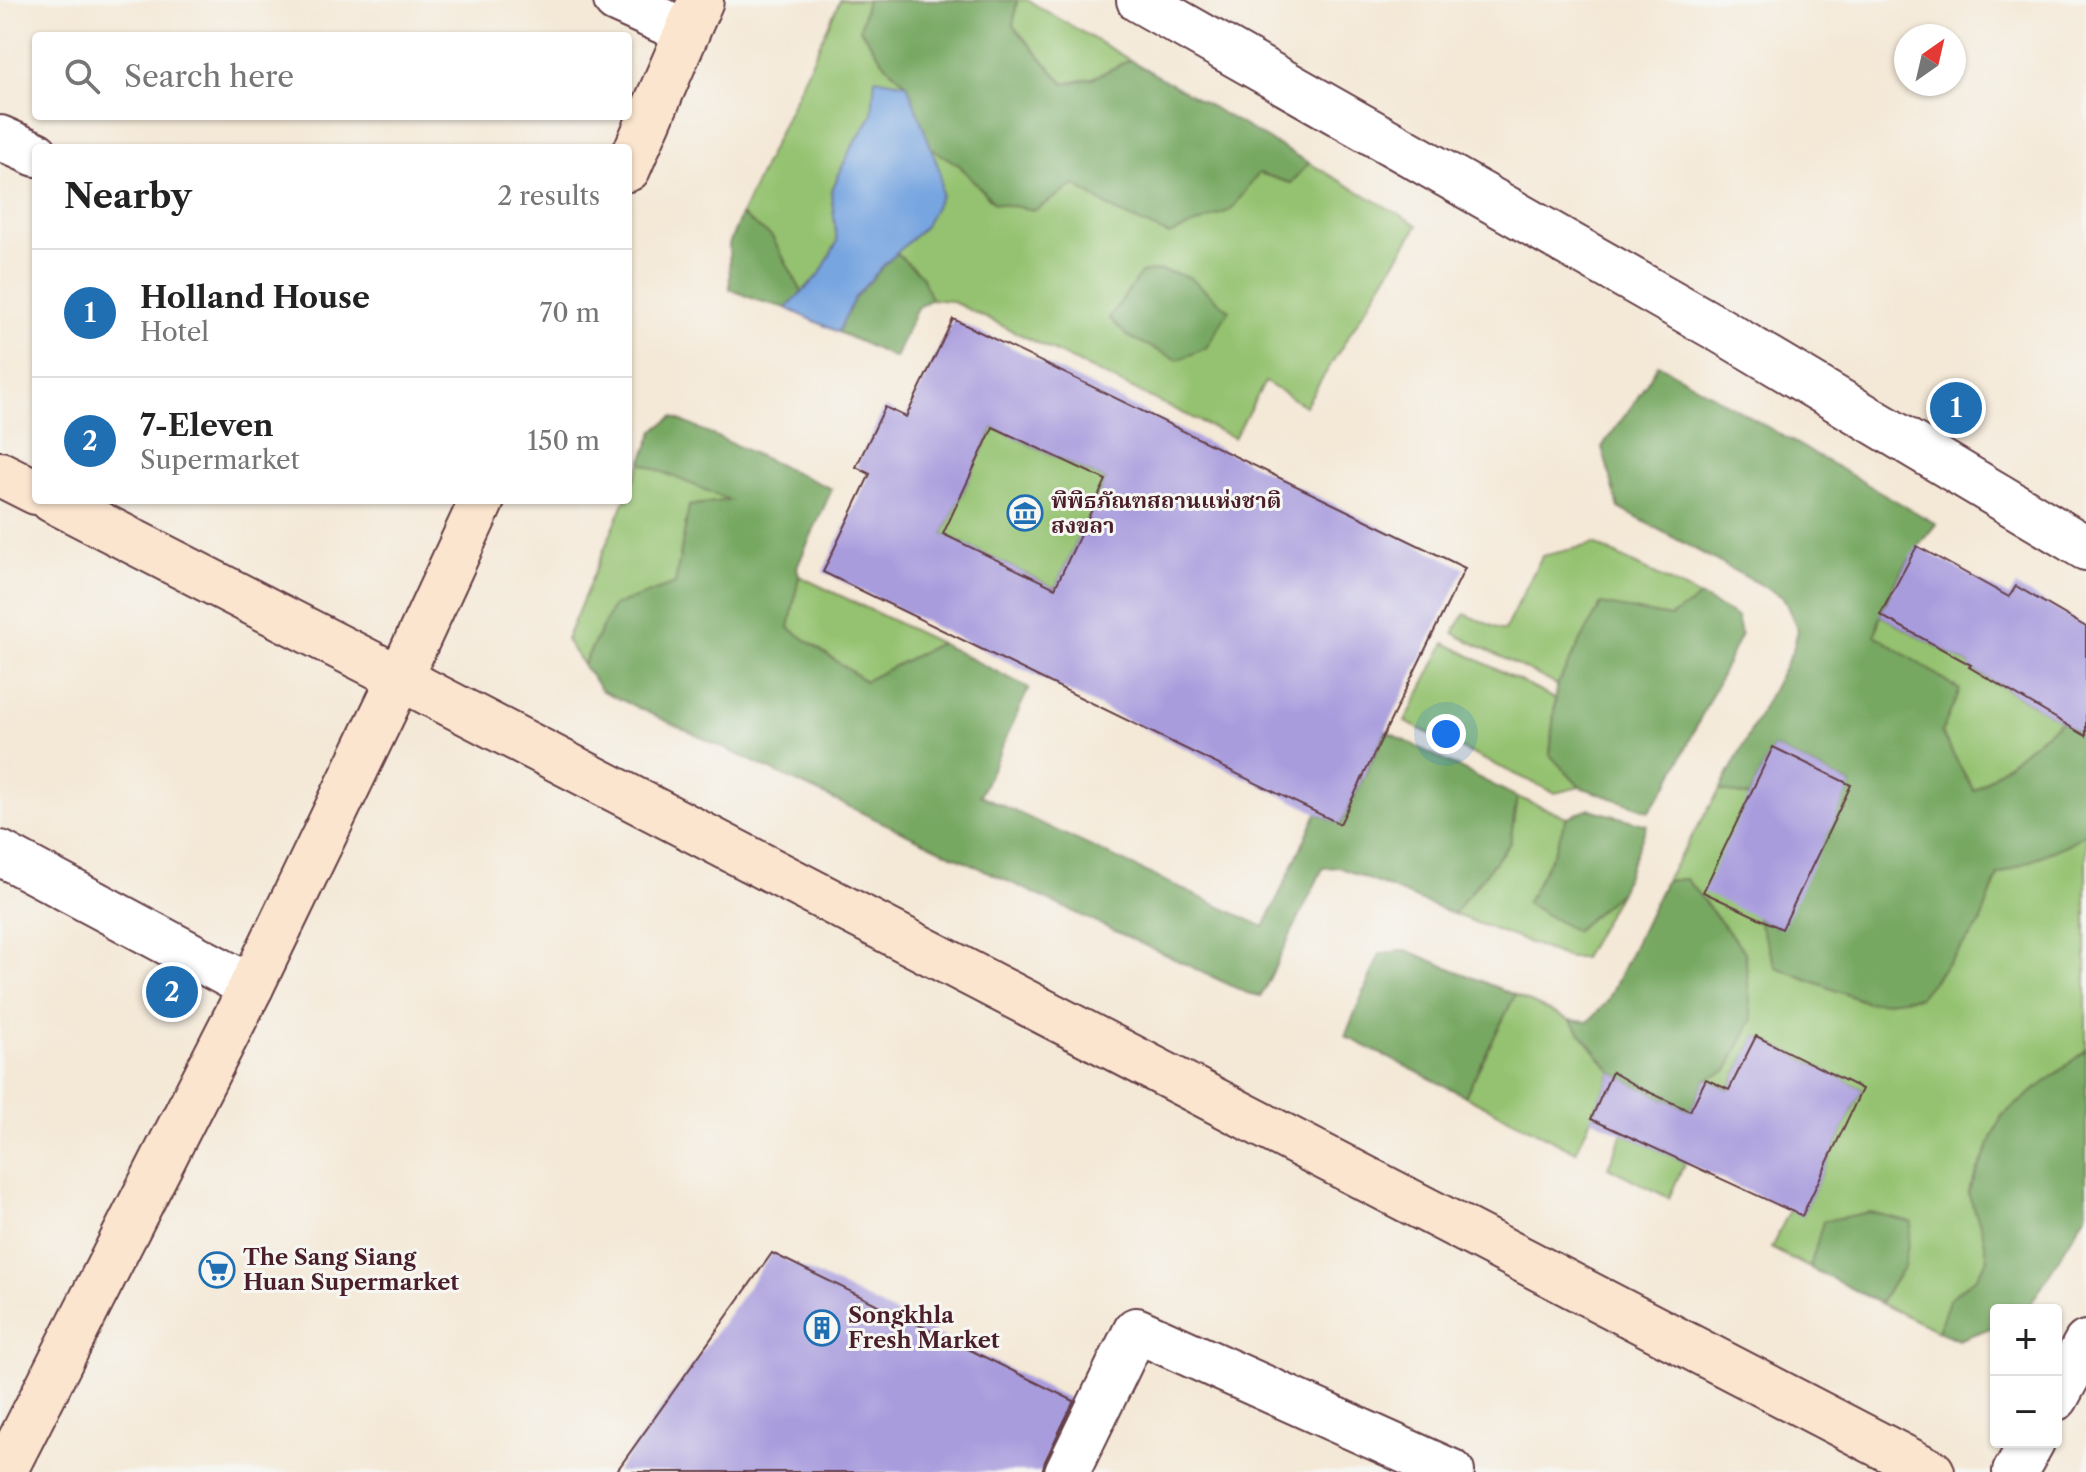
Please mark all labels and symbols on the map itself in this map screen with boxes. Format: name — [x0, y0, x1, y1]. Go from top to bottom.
north arrow — [1894, 24, 1966, 96]
pin: 1 — [1930, 378, 1982, 438]
place label: พิพิธภัณฑสถานแห่งชาติ สงขลา — [1051, 487, 1281, 539]
museum icon: พิพิธภัณฑสถานแห่งชาติ สงขลา — [1006, 494, 1044, 532]
your location — [1426, 714, 1466, 754]
pin: 2 — [146, 962, 198, 1022]
place label: The Sang Siang Huan Supermarket — [243, 1244, 459, 1296]
supermarket icon: The Sang Siang Huan Supermarket — [198, 1251, 236, 1289]
place label: Songkhla Fresh Market — [848, 1302, 1000, 1354]
building icon: Songkhla Fresh Market — [803, 1309, 841, 1347]

